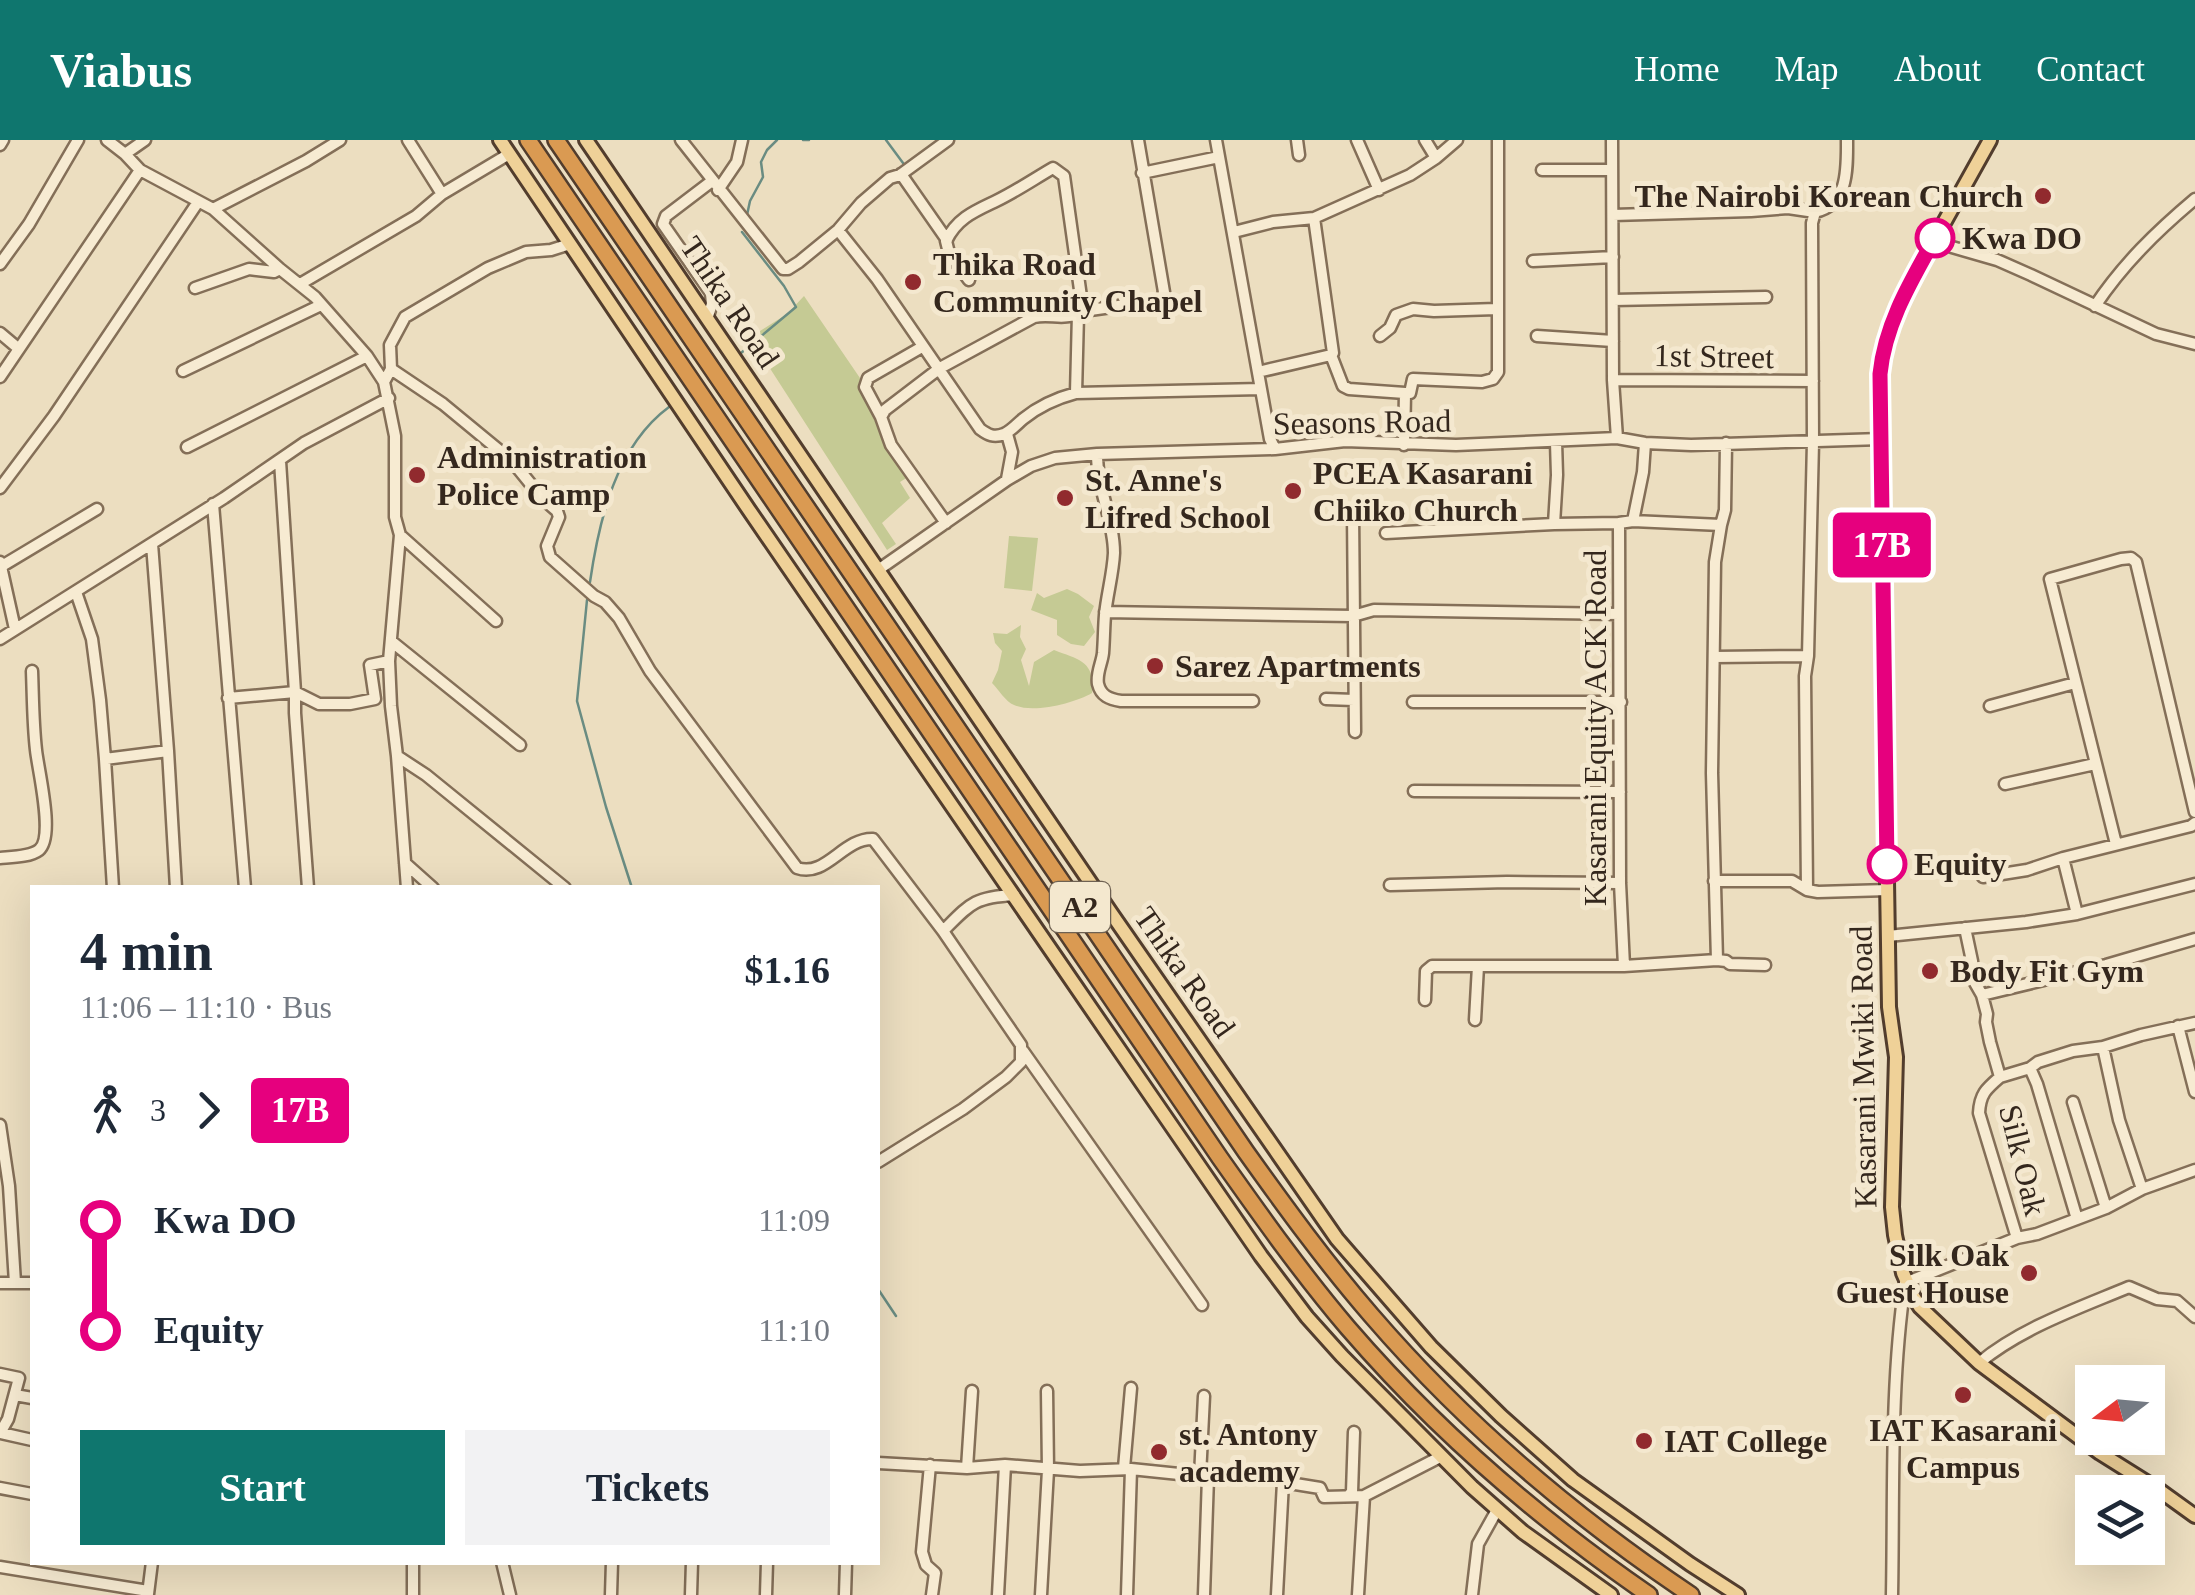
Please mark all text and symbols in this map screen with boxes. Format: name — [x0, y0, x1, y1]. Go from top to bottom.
text: Viabus — [50, 44, 192, 97]
text: Home — [1634, 50, 1719, 89]
text: Map — [1774, 50, 1839, 89]
text: About — [1894, 50, 1981, 89]
text: Contact — [2036, 50, 2145, 89]
place label: The Nairobi Korean Church — [1635, 178, 2023, 214]
marker: The Nairobi Korean Church — [2032, 185, 2054, 207]
marker: Kwa DO — [1916, 219, 1954, 257]
place label: Kwa DO — [1962, 220, 2082, 256]
street label: Thika Road — [673, 230, 787, 374]
place label: Thika Road Community Chapel — [933, 246, 1202, 319]
marker: Thika Road Community Chapel — [902, 271, 924, 293]
street label: 1st Street — [1654, 337, 1774, 375]
street label: Seasons Road — [1272, 402, 1452, 442]
place label: Administration Police Camp — [437, 439, 647, 512]
place label: PCEA Kasarani Chiiko Church — [1313, 455, 1533, 528]
place label: St. Anne's Lifred School — [1085, 462, 1270, 535]
marker: Administration Police Camp — [406, 464, 428, 486]
marker: PCEA Kasarani Chiiko Church — [1282, 480, 1304, 502]
marker: St. Anne's Lifred School — [1054, 487, 1076, 509]
line badge: 17B — [1824, 512, 1940, 578]
text: 17B — [1853, 526, 1911, 565]
street label: Kasarani Equity ACK Road — [1577, 550, 1613, 906]
place label: Sarez Apartments — [1175, 648, 1421, 684]
marker: Sarez Apartments — [1144, 655, 1166, 677]
marker: Equity — [1868, 845, 1906, 883]
place label: Equity — [1914, 846, 2006, 882]
road number: A2 — [1050, 882, 1110, 932]
street label: Thika Road — [1127, 900, 1243, 1044]
text: 4 min — [80, 921, 213, 982]
street label: Kasarani Mwiki Road — [1843, 925, 1883, 1209]
text: $1.16 — [745, 949, 830, 991]
place label: Body Fit Gym — [1950, 953, 2144, 989]
marker: Body Fit Gym — [1919, 960, 1941, 982]
text: 11:06 – 11:10 · Bus — [80, 989, 332, 1025]
icon: walk — [80, 1083, 135, 1138]
icon: forward — [181, 1083, 236, 1138]
text: 17B — [271, 1091, 329, 1130]
text: 3 — [150, 1092, 166, 1128]
street label: Silk Oak — [1992, 1101, 2054, 1219]
text: Kwa DO — [154, 1199, 297, 1241]
text: 11:09 — [758, 1202, 830, 1238]
place label: Silk Oak Guest House — [1836, 1237, 2009, 1310]
marker: Silk Oak Guest House — [2018, 1262, 2040, 1284]
text: Equity — [154, 1309, 264, 1351]
text: 11:10 — [758, 1312, 830, 1348]
north arrow — [2075, 1365, 2165, 1455]
map controls — [2075, 1365, 2165, 1565]
marker: IAT Kasarani Campus — [1952, 1384, 1974, 1406]
place label: IAT Kasarani Campus — [1869, 1412, 2057, 1485]
place label: st. Antony academy — [1179, 1416, 1318, 1489]
place label: IAT College — [1664, 1423, 1827, 1459]
button: Start — [80, 1430, 445, 1545]
button: Tickets — [465, 1430, 830, 1545]
marker: IAT College — [1633, 1430, 1655, 1452]
marker: st. Antony academy — [1148, 1441, 1170, 1463]
button: layers — [2075, 1475, 2165, 1565]

